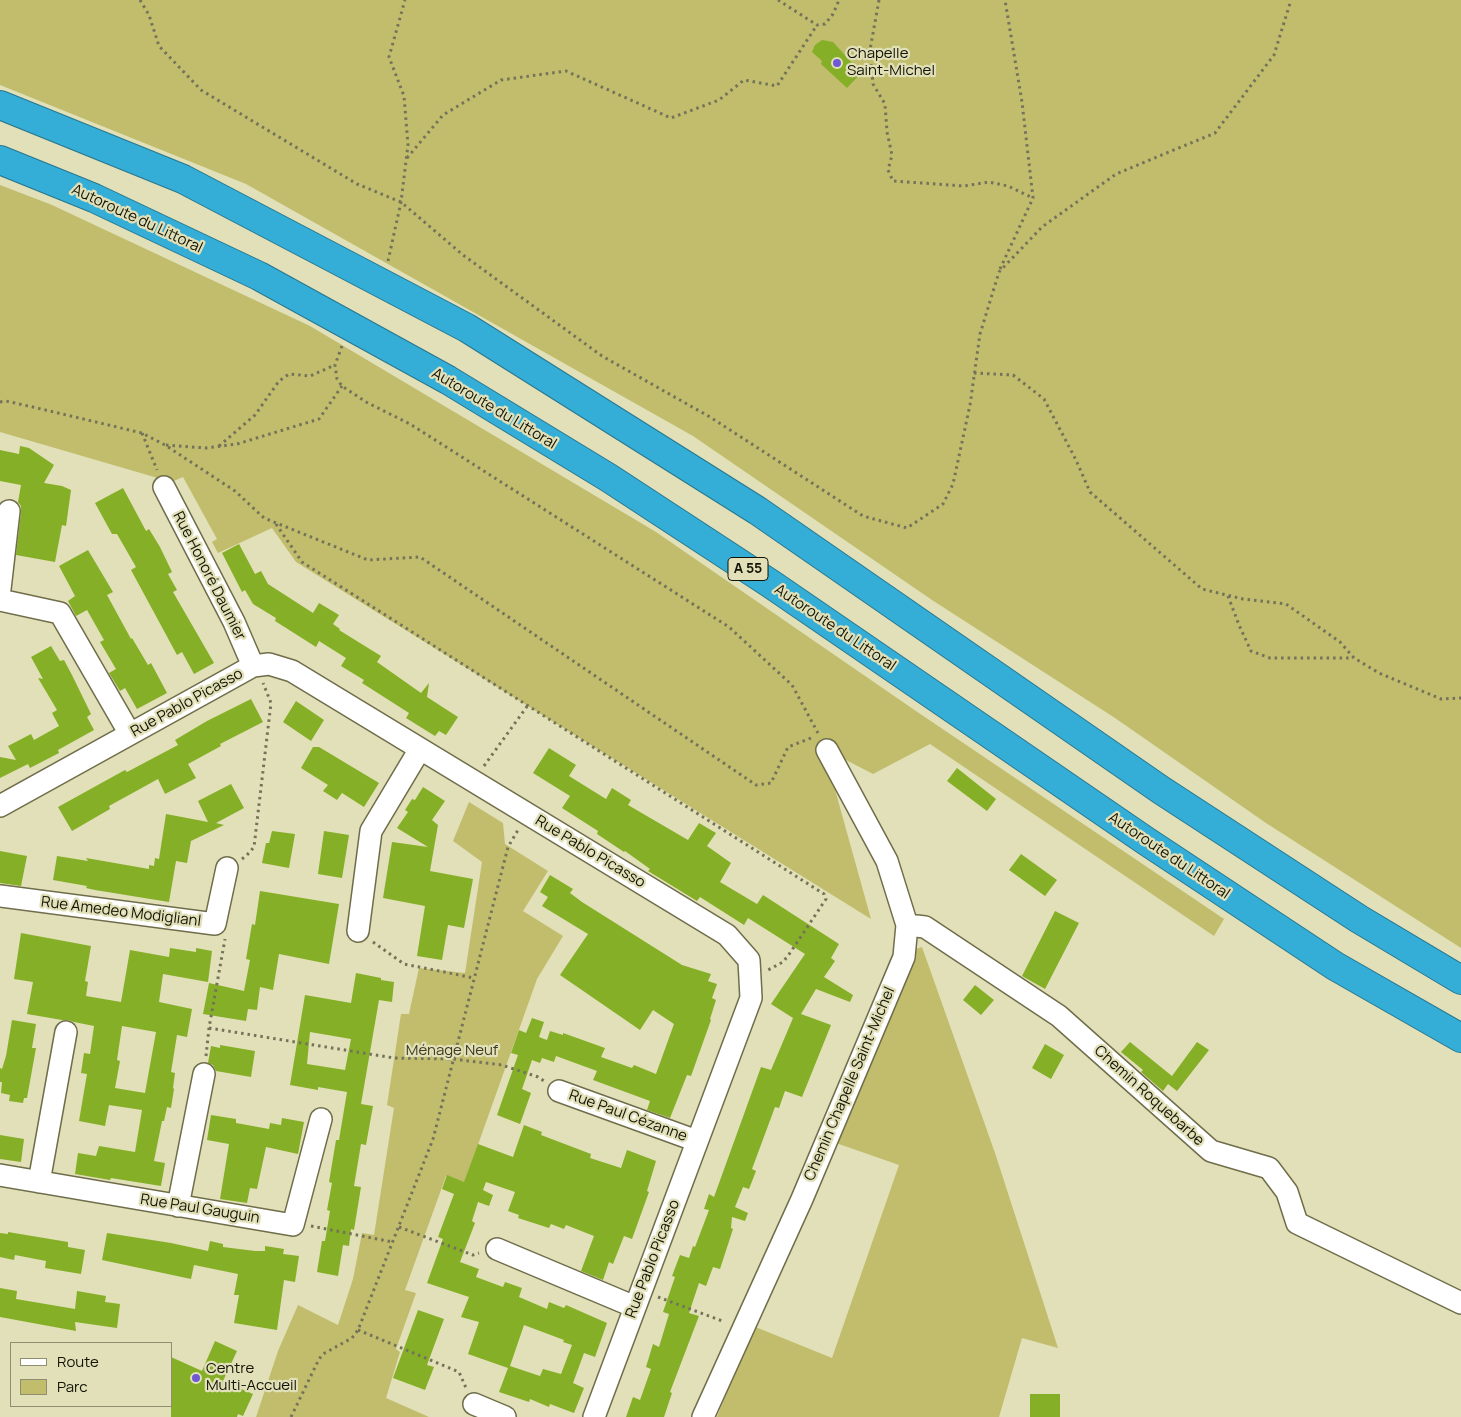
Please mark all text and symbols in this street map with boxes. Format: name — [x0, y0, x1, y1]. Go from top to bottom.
place label: Chapelle Saint-Michel — [847, 45, 935, 80]
marker: Chapelle Saint-Michel — [831, 57, 843, 69]
street label: Autoroute du Littoral — [69, 181, 205, 257]
street label: Autoroute du Littoral — [428, 365, 560, 453]
street label: Rue Honoré Daumier — [169, 509, 249, 643]
road number: A 55 — [728, 558, 768, 580]
street label: Autoroute du Littoral — [771, 581, 899, 675]
street label: Rue Pablo Picasso — [128, 665, 246, 741]
street label: Autoroute du Littoral — [1105, 809, 1233, 903]
street label: Rue Pablo Picasso — [532, 812, 648, 892]
street label: Rue Amedeo Modiglianl — [40, 893, 202, 931]
street label: Chemin Chapelle Saint-Michel — [801, 984, 899, 1184]
park label: Ménage Neuf — [406, 1042, 498, 1060]
street label: Chemin Roquebarbe — [1090, 1042, 1208, 1150]
street label: Rue Paul Cézanne — [566, 1086, 690, 1146]
street label: Rue Paul Gauguin — [139, 1191, 261, 1227]
street label: Rue Pablo Picasso — [622, 1197, 684, 1321]
legend — [10, 1342, 172, 1407]
text: Route — [57, 1351, 99, 1372]
place label: Centre Multi-Accueil — [206, 1360, 297, 1395]
marker: Centre Multi-Accueil — [190, 1372, 202, 1384]
text: Parc — [57, 1376, 88, 1397]

